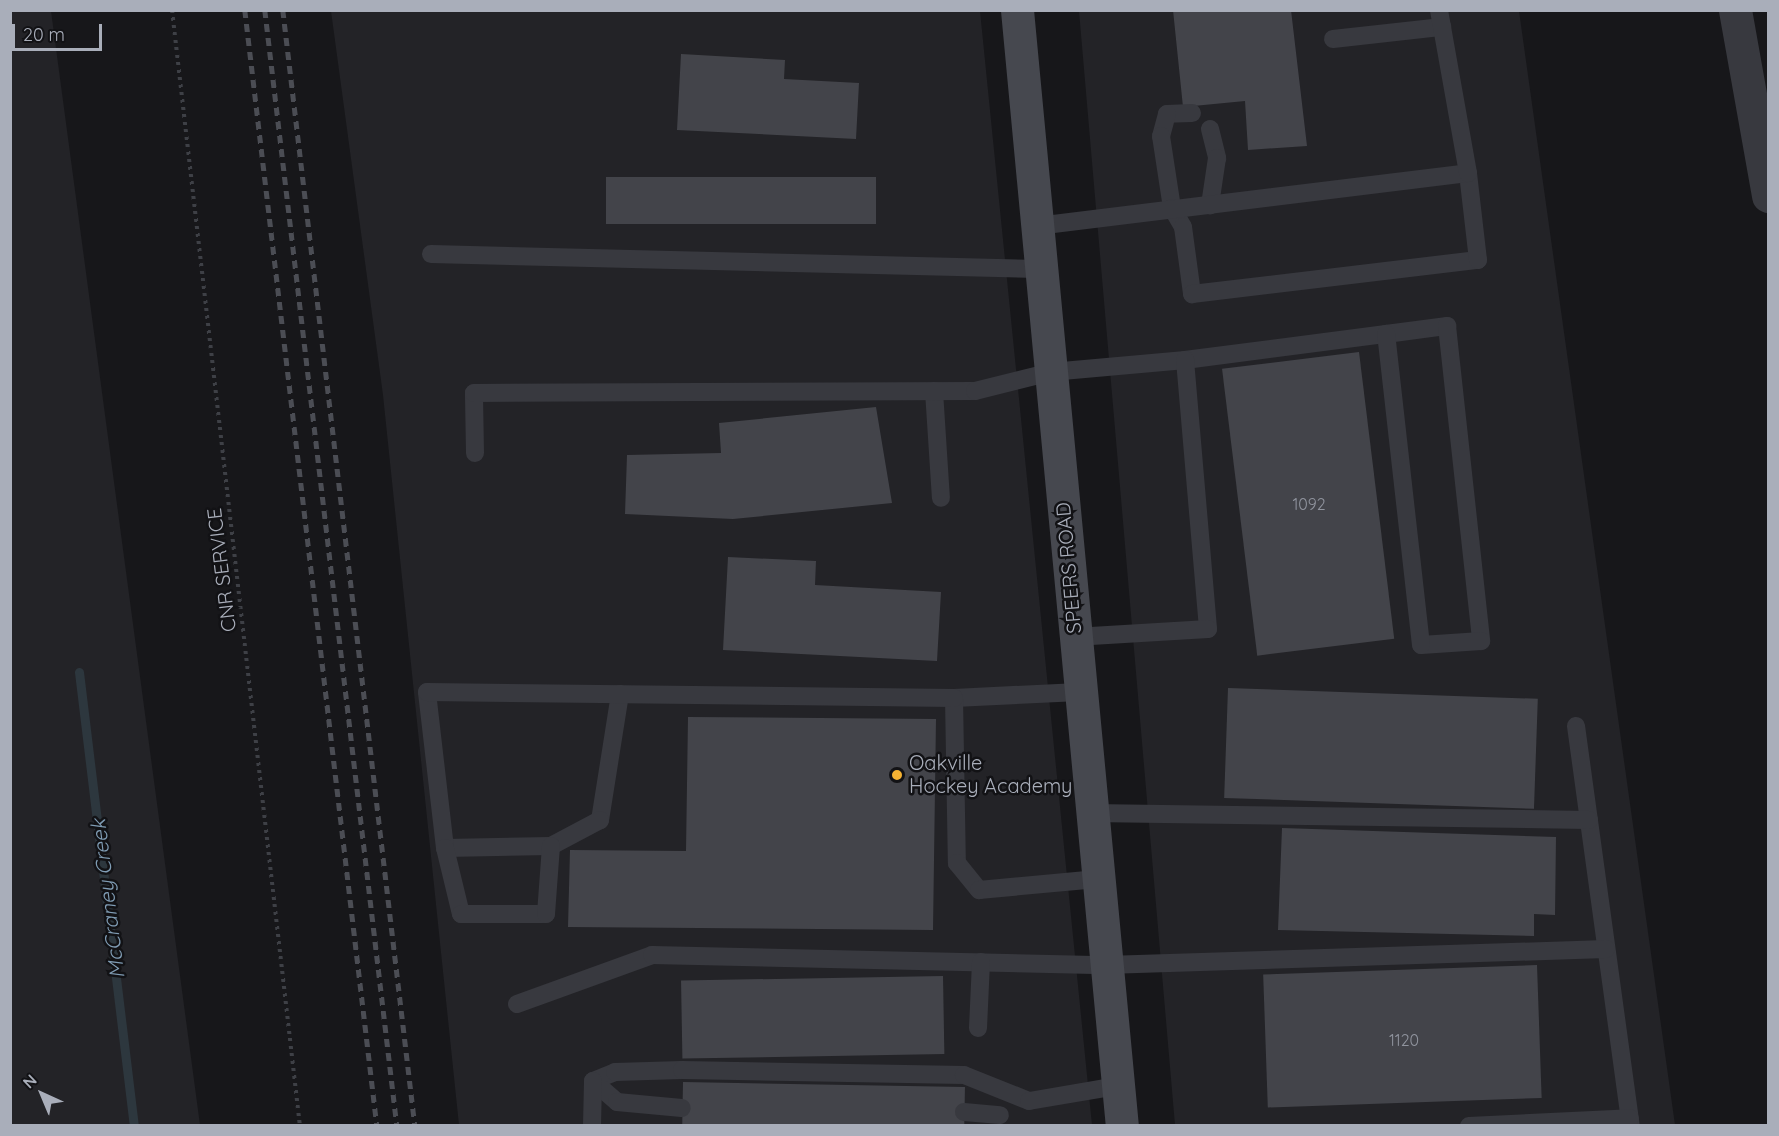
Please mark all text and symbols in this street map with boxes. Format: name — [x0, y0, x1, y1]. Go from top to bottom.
scale bar — [15, 12, 105, 50]
text: 20 m — [23, 23, 65, 46]
house number: 1092 — [1292, 494, 1326, 514]
street label: SPEERS ROAD — [1050, 501, 1086, 635]
street label: CNR SERVICE — [201, 507, 241, 633]
place label: Oakville Hockey Academy — [909, 751, 1072, 798]
marker: Oakville Hockey Academy — [890, 768, 904, 782]
water label: McCraney Creek — [85, 818, 129, 980]
house number: 1120 — [1389, 1030, 1419, 1050]
north arrow — [12, 1064, 72, 1124]
text: N — [18, 1070, 41, 1092]

